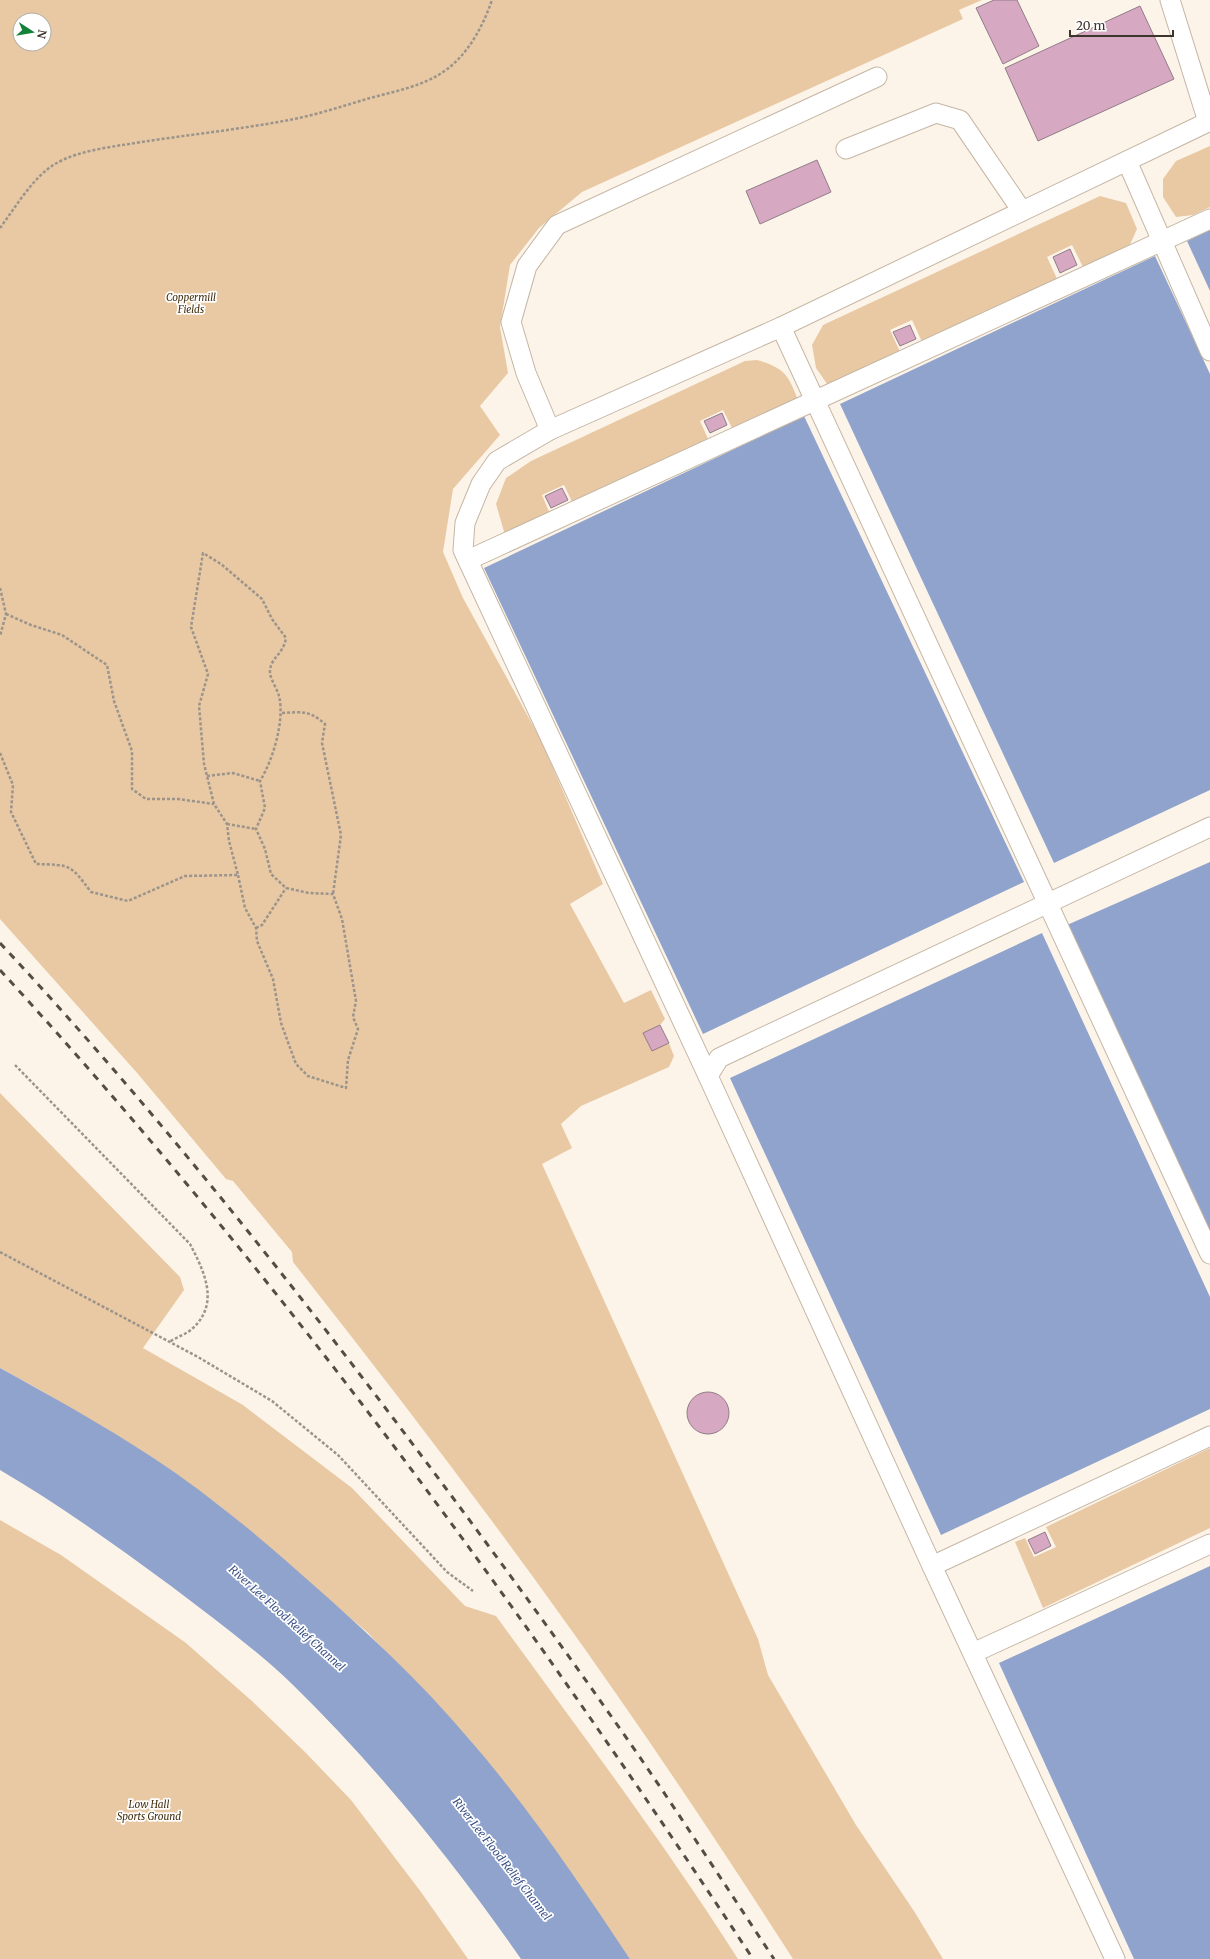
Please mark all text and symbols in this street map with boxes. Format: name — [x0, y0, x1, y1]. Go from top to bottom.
north arrow — [12, 12, 52, 52]
scale bar — [1070, 12, 1173, 38]
text: 20 m — [1076, 18, 1105, 33]
text: N — [34, 28, 50, 40]
park label: Coppermill Fields — [166, 291, 216, 316]
water label: River Lee Flood Relief Channel — [226, 1562, 348, 1674]
water label: River Lee Flood Relief Channel — [450, 1795, 554, 1923]
park label: Low Hall Sports Ground — [117, 1798, 181, 1823]

